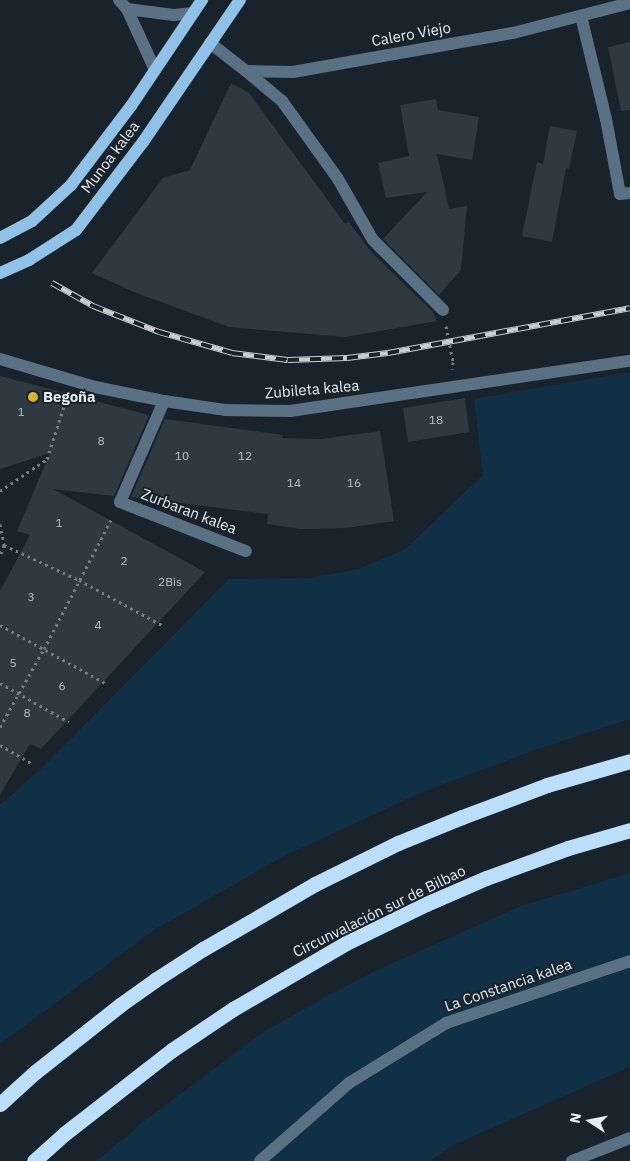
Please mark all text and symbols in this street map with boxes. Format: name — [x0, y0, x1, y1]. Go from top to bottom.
street label: Calero Viejo — [370, 18, 452, 50]
street label: Munoa kalea — [77, 118, 143, 196]
street label: Zubileta kalea — [264, 376, 360, 402]
place label: Begoña — [43, 388, 96, 406]
marker: Begoña — [27, 391, 39, 403]
house number: 1 — [17, 405, 25, 419]
house number: 18 — [429, 413, 443, 427]
house number: 8 — [97, 434, 105, 448]
house number: 10 — [175, 449, 189, 463]
house number: 12 — [238, 449, 252, 463]
house number: 14 — [287, 476, 301, 490]
house number: 16 — [347, 476, 361, 490]
street label: Zurbaran kalea — [139, 484, 239, 538]
house number: 1 — [55, 516, 63, 530]
house number: 2 — [120, 554, 128, 568]
house number: 2Bis — [158, 575, 182, 589]
house number: 3 — [27, 590, 35, 604]
house number: 4 — [94, 618, 102, 632]
house number: 5 — [9, 656, 17, 670]
house number: 6 — [58, 679, 66, 693]
house number: 8 — [23, 706, 31, 720]
street label: Circunvalación sur de Bilbao — [290, 861, 468, 961]
street label: La Constancia kalea — [442, 955, 574, 1015]
north arrow — [565, 1096, 615, 1146]
text: N — [565, 1111, 585, 1125]

